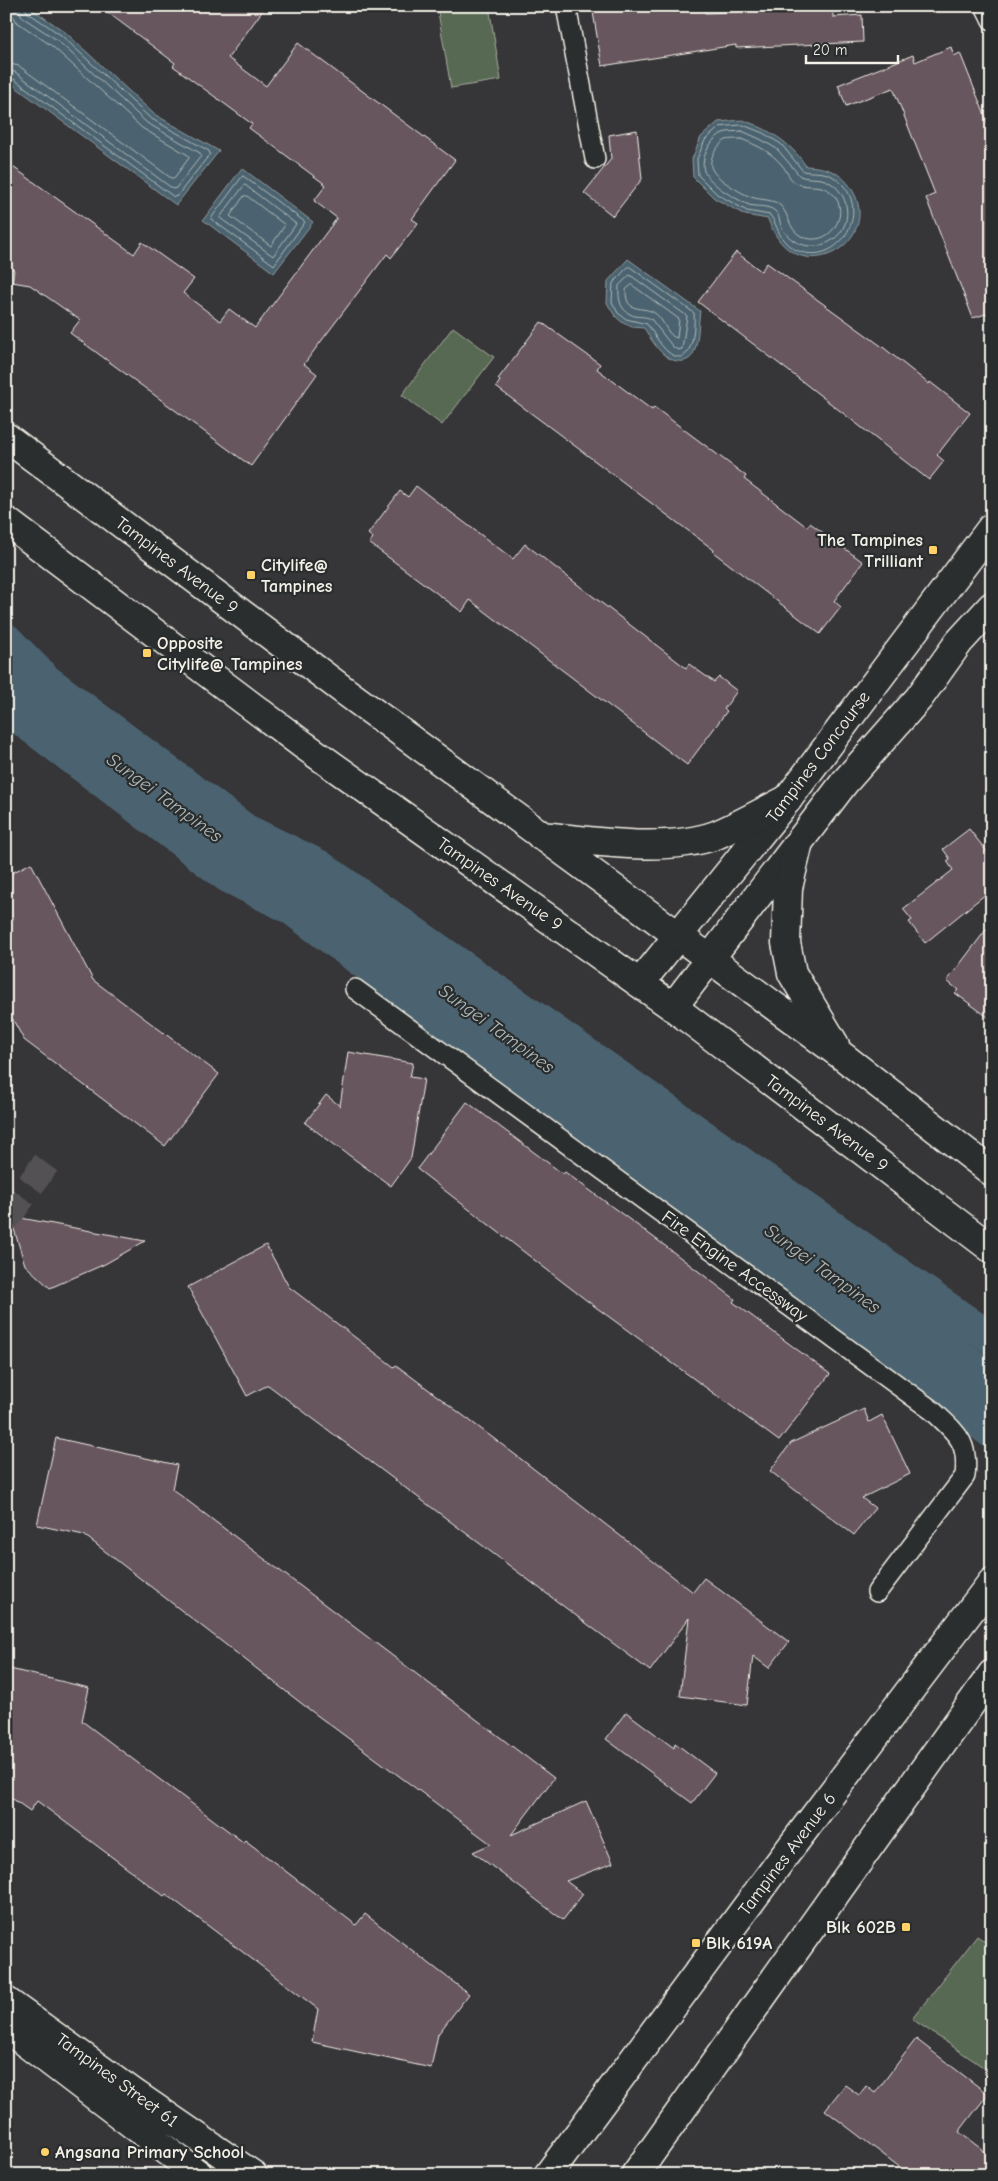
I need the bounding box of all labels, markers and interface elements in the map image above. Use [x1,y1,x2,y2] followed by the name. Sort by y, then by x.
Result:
[806,32,898,64] scale bar
[813,41,847,59] text: 20 m
[111,512,242,618] street label: Tampines Avenue 9
[817,530,924,572] place label: The Tampines Trilliant
[927,544,939,556] marker: The Tampines Trilliant
[261,555,333,597] place label: Citylife@ Tampines
[245,569,257,581] marker: Citylife@ Tampines
[157,633,303,675] place label: Opposite Citylife@ Tampines
[141,647,153,659] marker: Opposite Citylife@ Tampines
[762,687,875,827] street label: Tampines Concourse
[102,749,227,847] water label: Sungei Tampines
[433,833,567,936] street label: Tampines Avenue 9
[434,980,559,1078] water label: Sungei Tampines
[761,1070,892,1176] street label: Tampines Avenue 9
[658,1206,813,1327] street label: Fire Engine Accessway
[760,1220,885,1318] water label: Sungei Tampines
[734,1789,840,1920] street label: Tampines Avenue 6
[826,1917,896,1938] place label: Blk 602B
[900,1921,912,1933] marker: Blk 602B
[706,1933,772,1954] place label: Blk 619A
[690,1937,702,1949] marker: Blk 619A
[51,2029,182,2132] street label: Tampines Street 61
[55,2142,244,2163] place label: Angsana Primary School
[39,2146,51,2158] marker: Angsana Primary School

